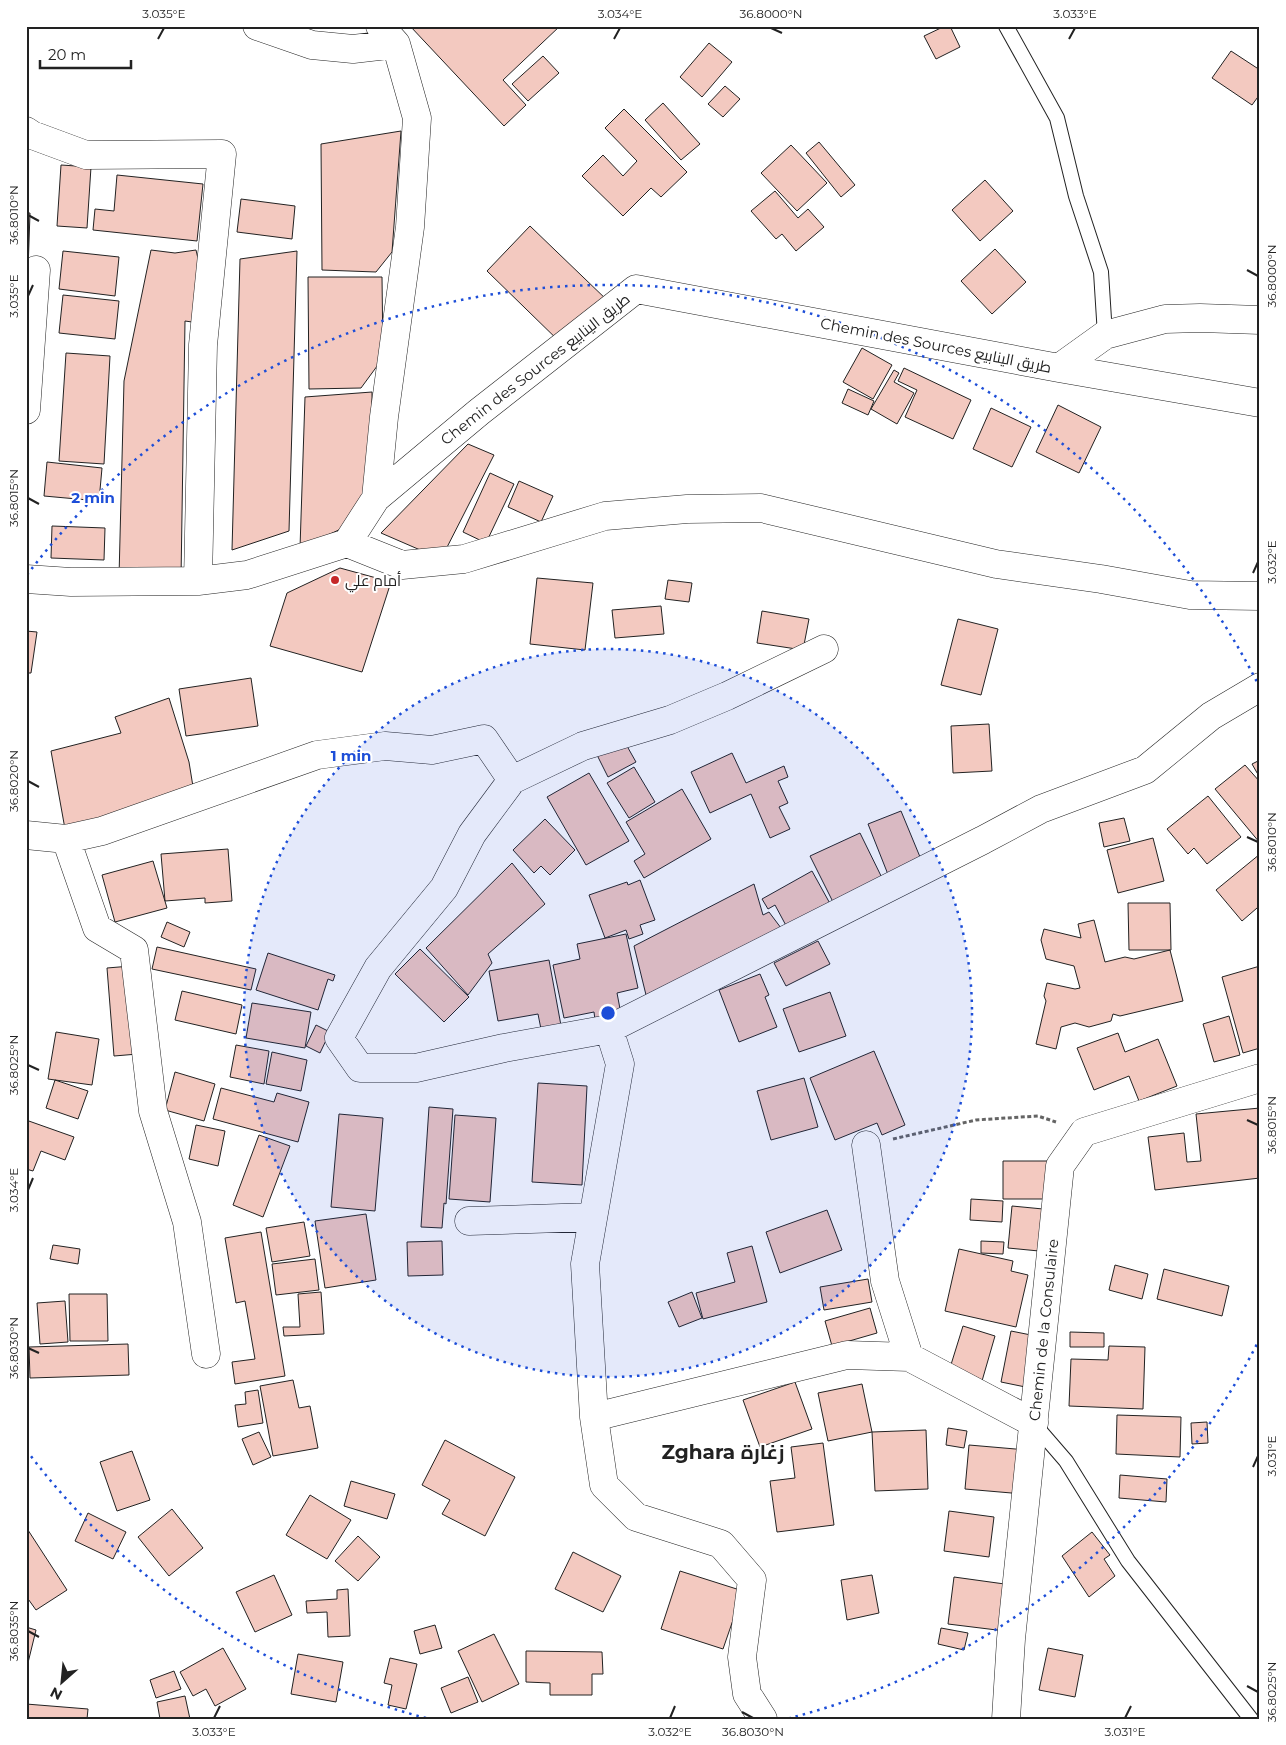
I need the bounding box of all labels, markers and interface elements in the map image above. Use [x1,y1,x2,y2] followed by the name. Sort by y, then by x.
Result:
[142,6,186,21] text: 3.035°E
[598,6,642,21] text: 3.034°E
[739,6,803,21] text: 36.8000°N
[1053,6,1097,21] text: 3.033°E
[40,38,131,70] scale bar
[48,45,86,64] text: 20 m
[6,185,21,245] text: 36.8010°N
[1264,244,1279,308] text: 36.8000°N
[6,274,21,318] text: 3.035°E
[437,289,635,450] street label: Chemin des Sources طريق الينابيع
[818,313,1053,379] street label: Chemin des Sources طريق الينابيع
[6,469,21,527] text: 36.8015°N
[71,488,115,507] text: 2 min
[1264,540,1279,584] text: 3.032°E
[345,571,401,593] place label: أمام علي
[329,574,341,586] marker: أمام علي
[331,746,371,765] text: 1 min
[6,750,21,812] text: 36.8020°N
[1264,812,1279,872] text: 36.8010°N
[599,1004,617,1022] centre of rings
[6,1035,21,1095] text: 36.8025°N
[1264,1096,1279,1154] text: 36.8015°N
[6,1168,21,1212] text: 3.034°E
[1024,1238,1062,1422] street label: Chemin de la Consulaire
[6,1317,21,1379] text: 36.8030°N
[1264,1435,1279,1477] text: 3.031°E
[661,1440,785,1464] district label: Zghara زغارة
[6,1601,21,1661] text: 36.8035°N
[38,1658,88,1708] north arrow
[1264,1662,1279,1722] text: 36.8025°N
[47,1683,65,1704] text: N
[192,1724,236,1739] text: 3.033°E
[648,1724,692,1739] text: 3.032°E
[722,1724,784,1739] text: 36.8030°N
[1104,1724,1146,1739] text: 3.031°E

